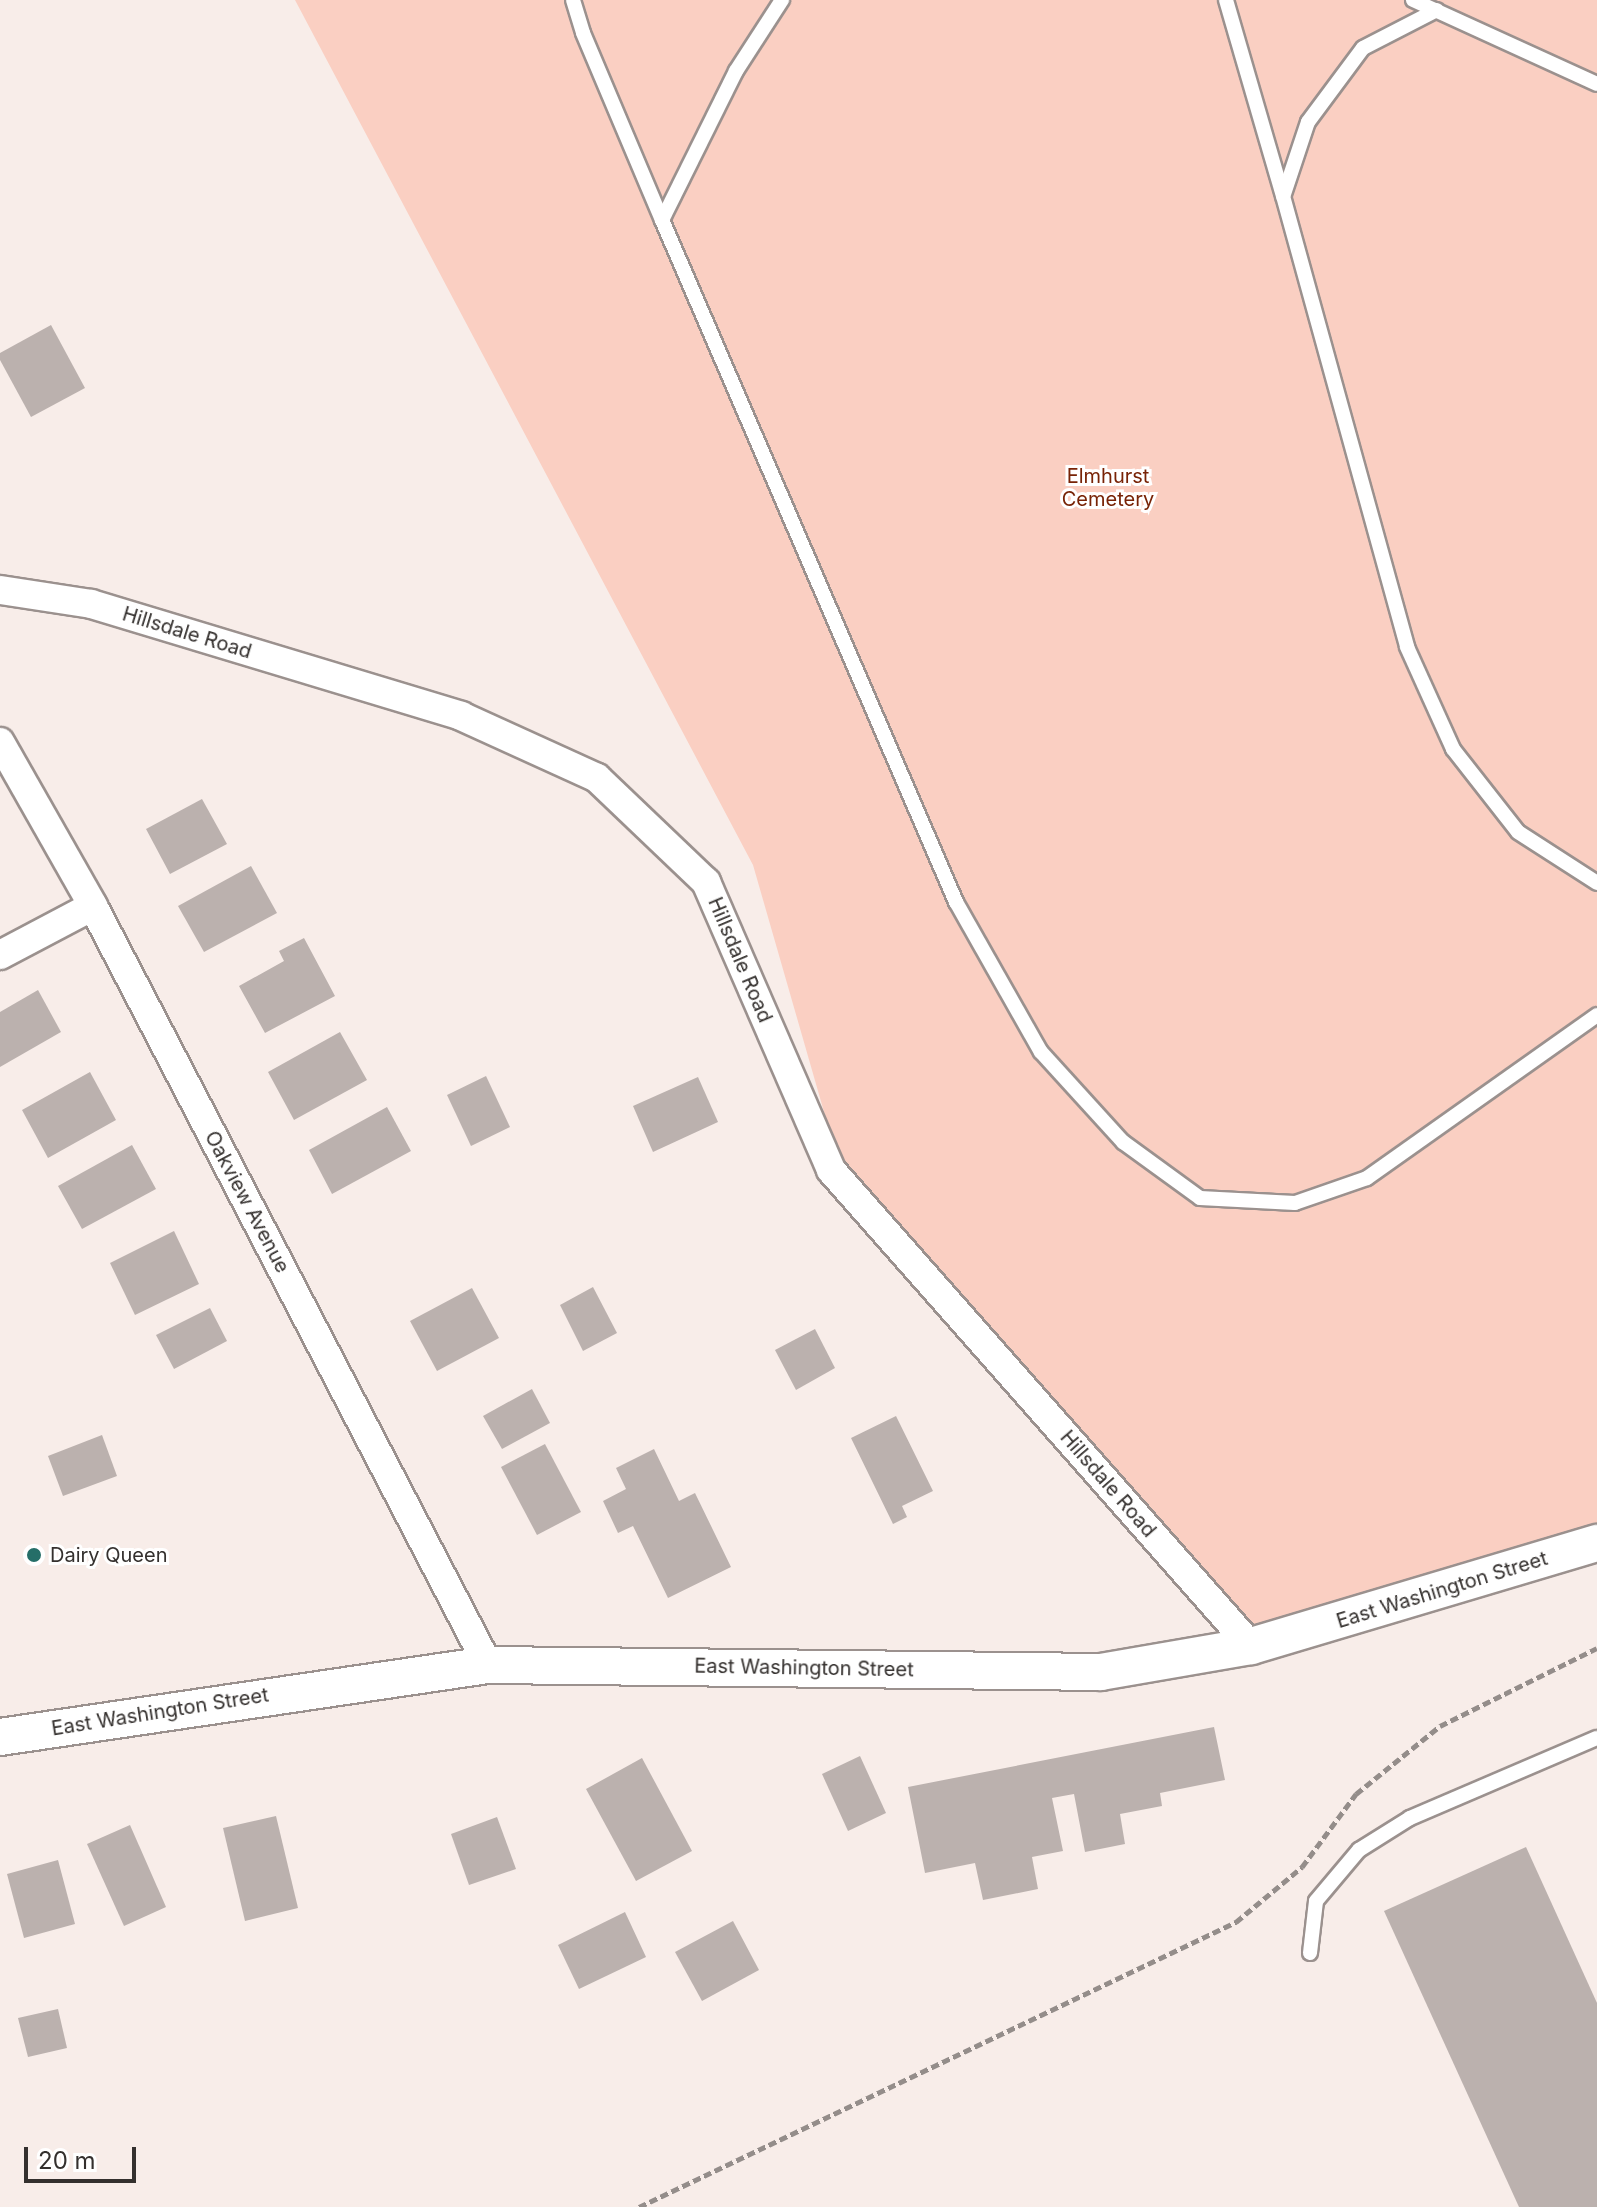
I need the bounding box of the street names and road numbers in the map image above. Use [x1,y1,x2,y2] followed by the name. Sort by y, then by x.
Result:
[120,602,254,664] street label: Hillsdale Road
[703,894,777,1026] street label: Hillsdale Road
[200,1127,294,1277] street label: Oakview Avenue
[1055,1426,1161,1542] street label: Hillsdale Road
[1334,1546,1550,1634] street label: East Washington Street
[694,1654,914,1682] street label: East Washington Street
[50,1683,270,1741] street label: East Washington Street

